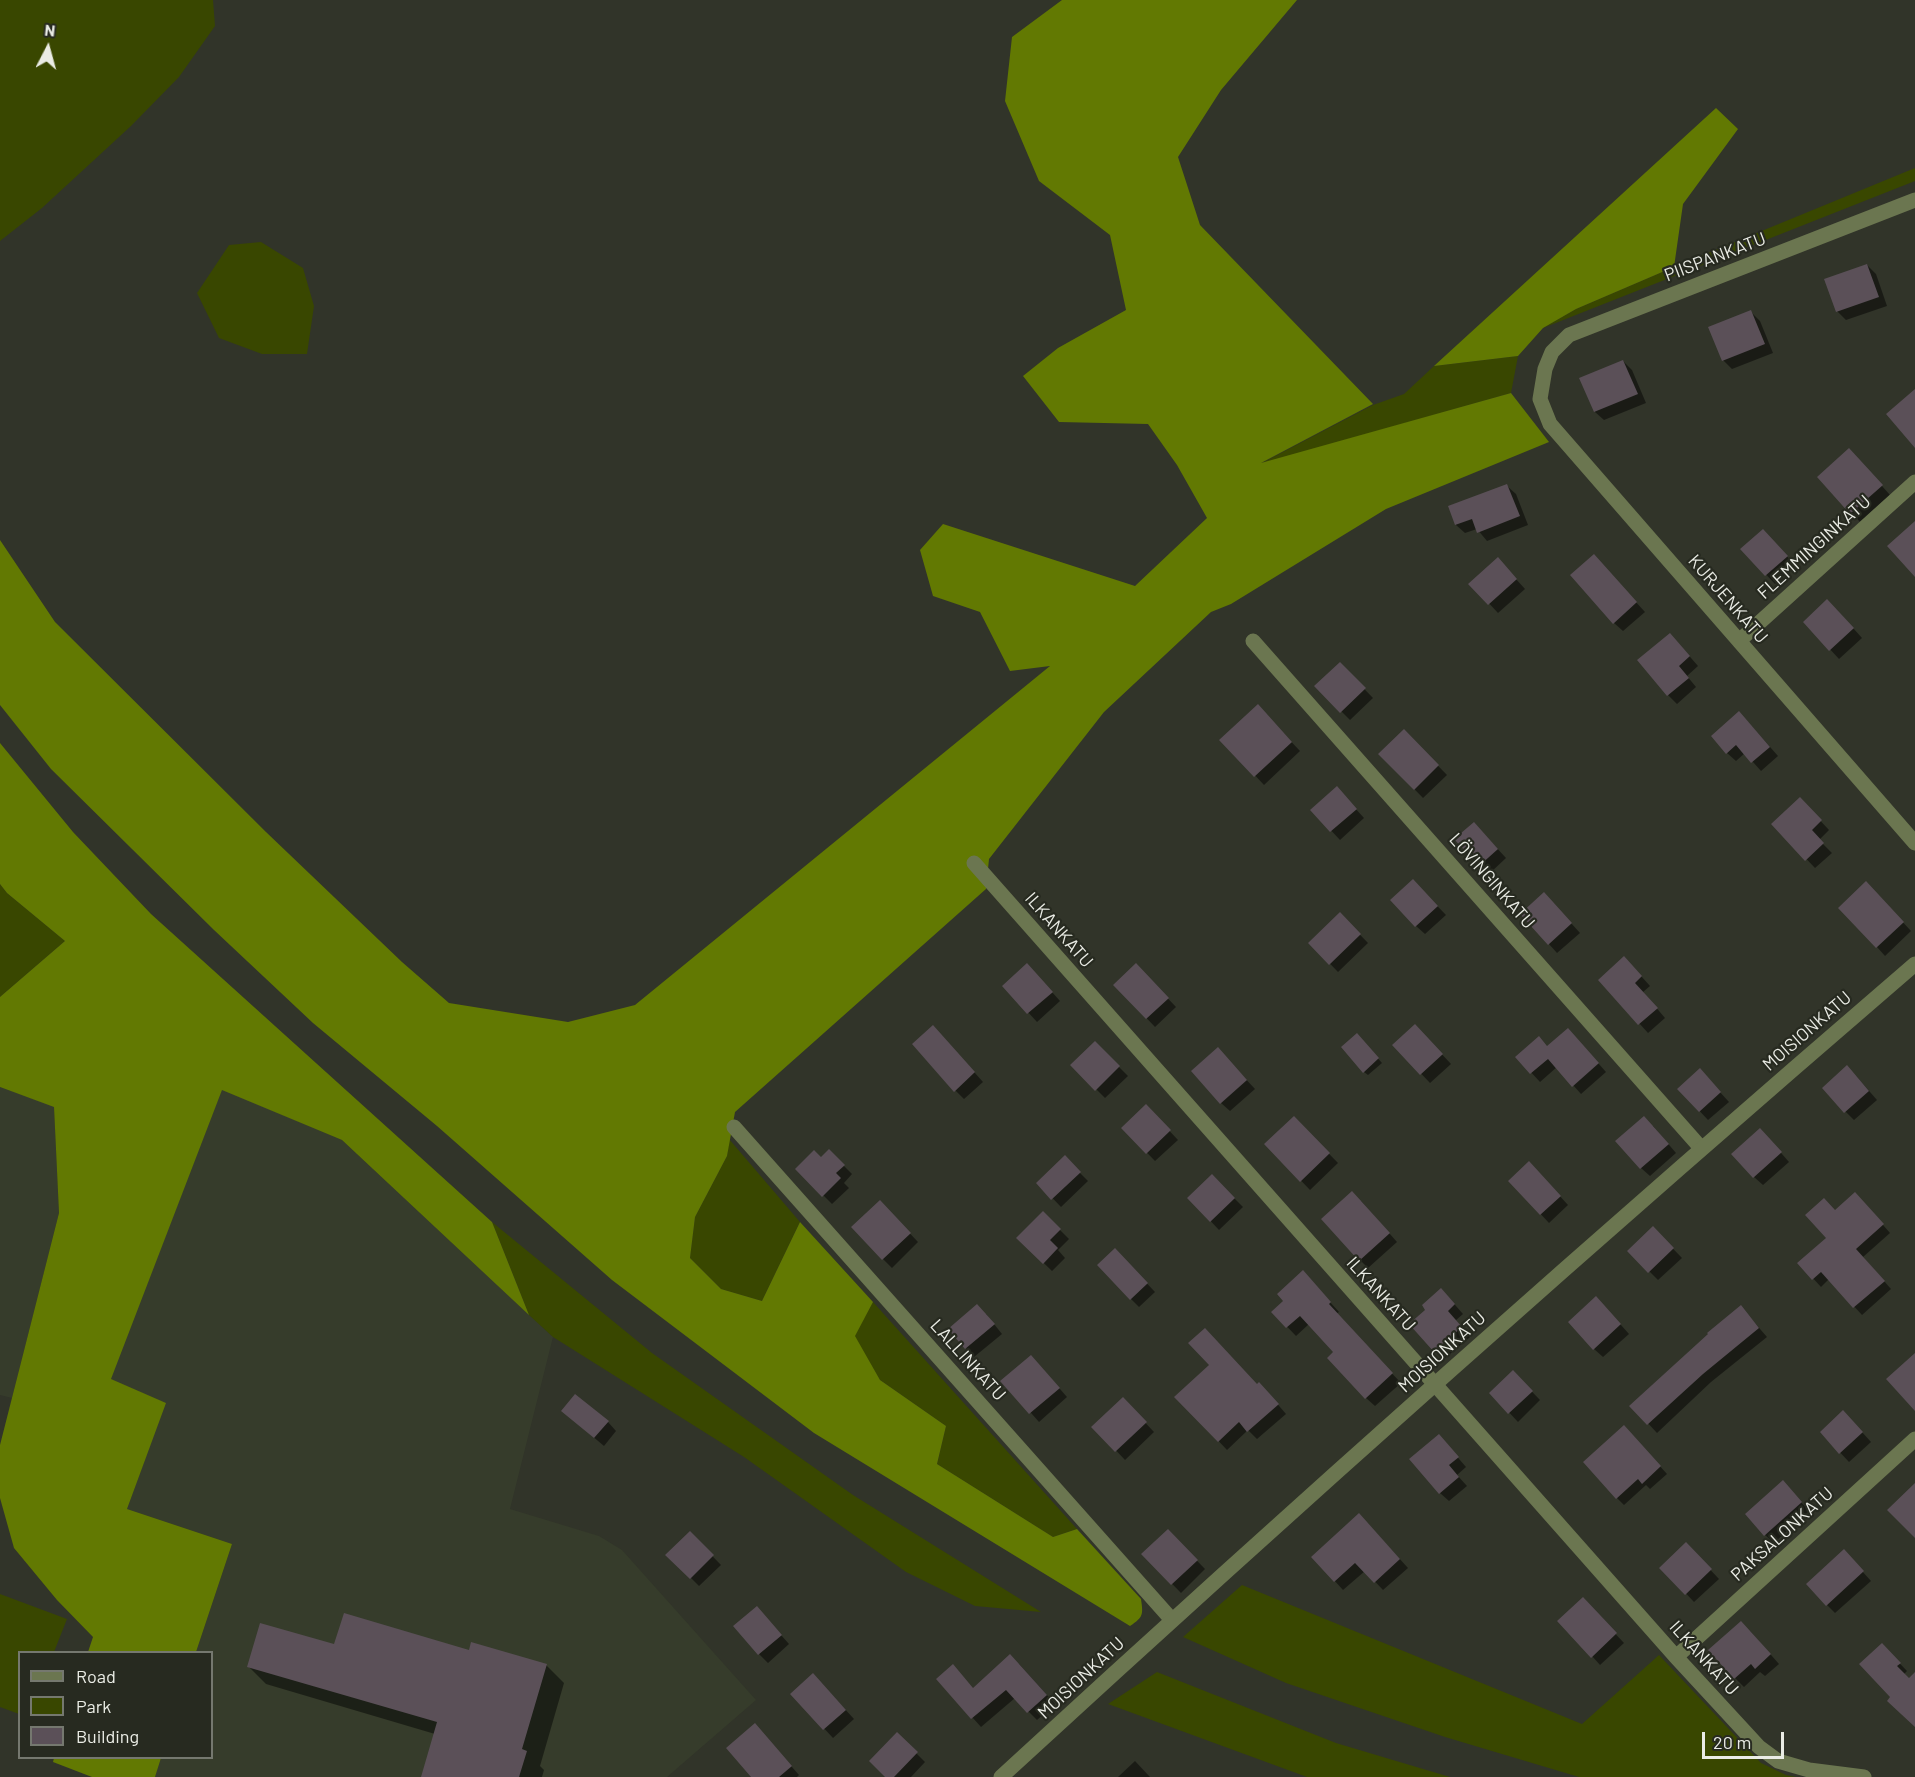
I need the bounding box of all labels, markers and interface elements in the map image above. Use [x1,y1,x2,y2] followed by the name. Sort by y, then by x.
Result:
[18,18,78,78] north arrow
[44,20,56,40] text: N
[1661,228,1769,286] street label: PIISPANKATU
[1753,490,1875,604] street label: FLEMMINGINKATU
[1684,550,1772,648] street label: KURJENKATU
[1445,829,1539,933] street label: LÖVINGINKATU
[1020,888,1098,972] street label: ILKANKATU
[1758,987,1856,1075] street label: MOISIONKATU
[1342,1252,1420,1336] street label: ILKANKATU
[1394,1307,1490,1397] street label: MOISIONKATU
[926,1315,1010,1405] street label: LALLINKATU
[1726,1482,1838,1586] street label: PAKSALONKATU
[1665,1616,1743,1700] street label: ILKANKATU
[1033,1632,1129,1724] street label: MOISIONKATU
[18,1651,213,1759] legend
[76,1665,116,1687] text: Road
[76,1695,111,1717] text: Park
[1705,1720,1788,1758] scale bar
[76,1725,139,1747] text: Building
[1713,1731,1751,1753] text: 20 m

